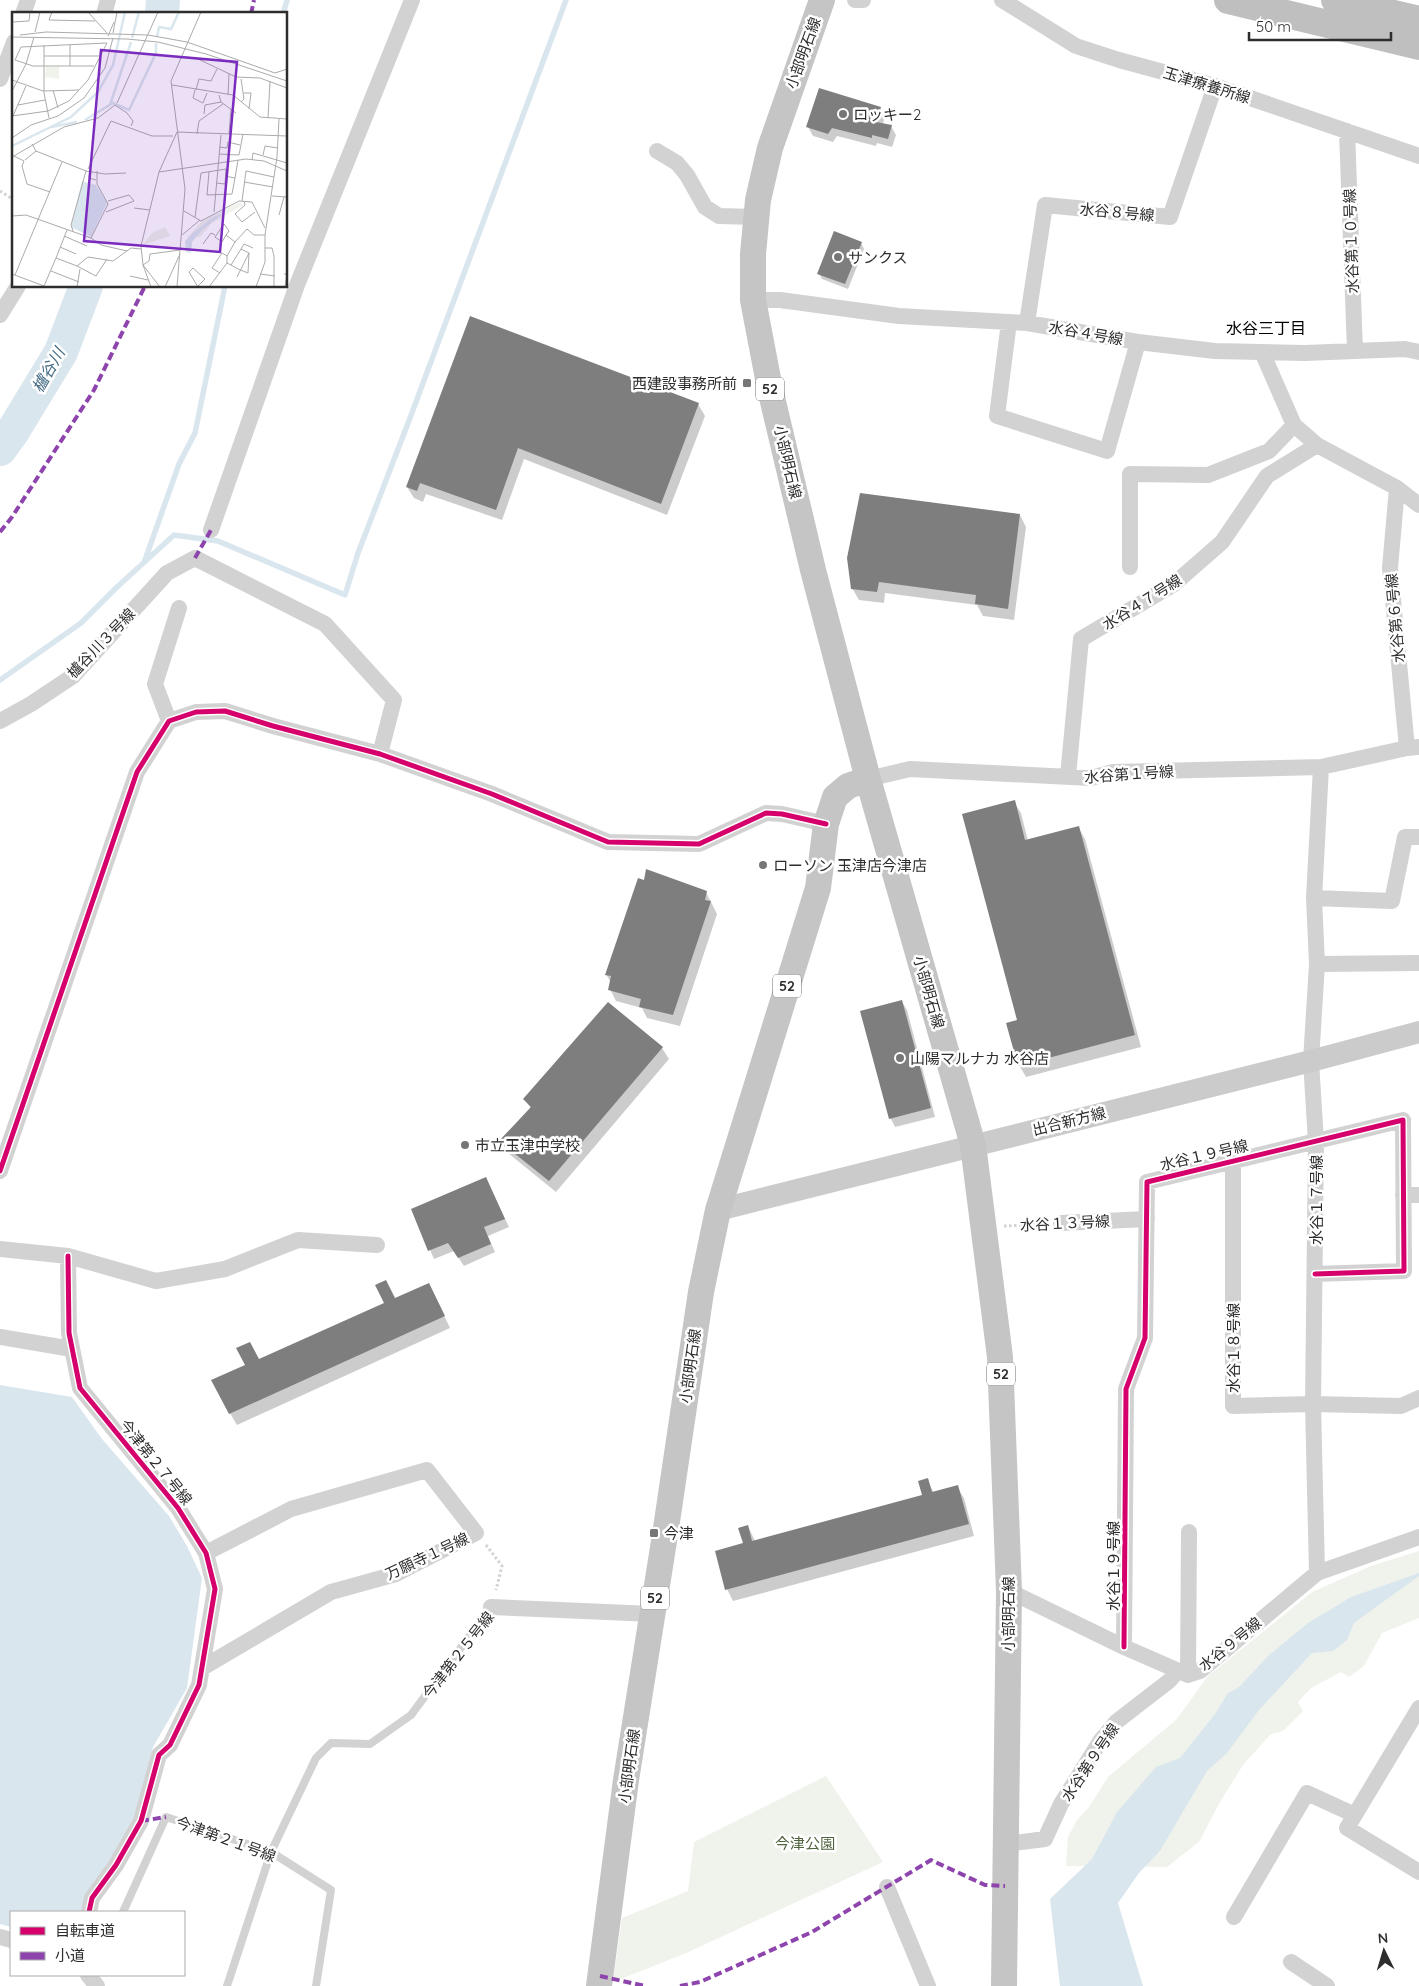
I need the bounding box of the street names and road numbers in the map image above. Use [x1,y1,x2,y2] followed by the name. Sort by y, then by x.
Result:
[781,15,825,91] street label: 小部明石線
[1161,63,1253,107] street label: 玉津療養所線
[1340,188,1362,294] street label: 水谷第１０号線
[1079,199,1155,225] street label: 水谷８号線
[1047,317,1125,349] street label: 水谷４号線
[756,378,784,400] road number: 52
[770,423,806,501] street label: 小部明石線
[1099,570,1185,634] street label: 水谷４７号線
[1382,572,1408,664] street label: 水谷第６号線
[63,604,139,682] street label: 櫨谷川３号線
[1083,761,1175,787] street label: 水谷第１号線
[910,953,948,1031] street label: 小部明石線
[773,974,801,998] road number: 52
[1030,1103,1108,1139] street label: 出合新方線
[1158,1136,1250,1174] street label: 水谷１９号線
[1307,1155,1326,1245] street label: 水谷１７号線
[1020,1211,1110,1235] street label: 水谷１３号線
[1224,1303,1243,1393] street label: 水谷１８号線
[675,1328,705,1404] street label: 小部明石線
[987,1362,1015,1386] road number: 52
[116,1415,196,1509] street label: 今津第２７号線
[1104,1521,1123,1611] street label: 水谷１９号線
[382,1528,472,1584] street label: 万願寺１号線
[999,1576,1018,1652] street label: 小部明石線
[641,1586,669,1610] road number: 52
[418,1608,498,1702] street label: 今津第２５号線
[1195,1613,1265,1675] street label: 水谷９号線
[1057,1719,1123,1805] street label: 水谷第９号線
[614,1728,644,1804] street label: 小部明石線
[173,1812,279,1866] street label: 今津第２１号線

